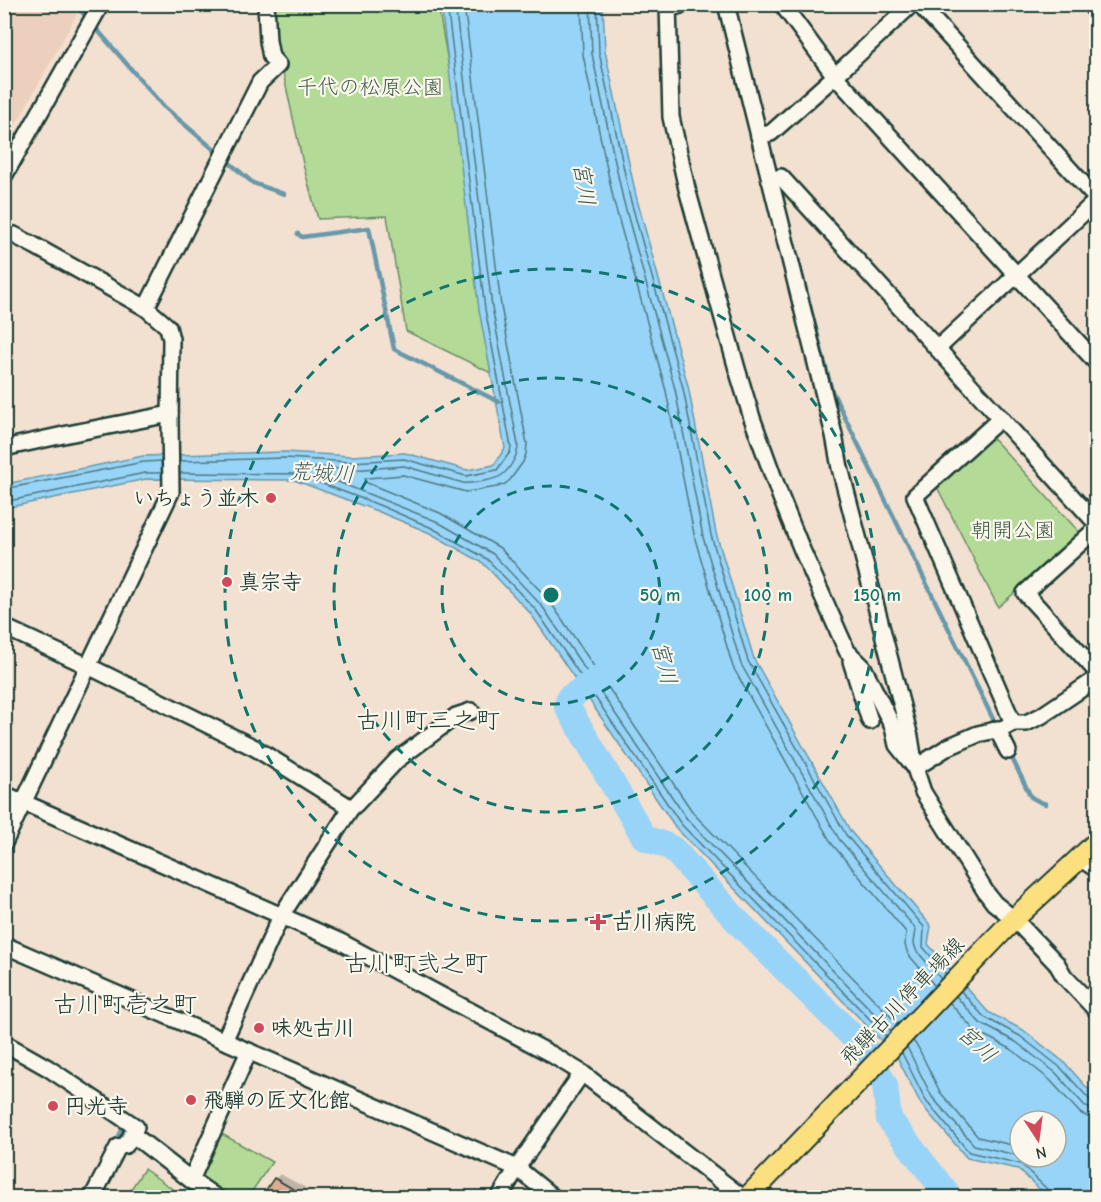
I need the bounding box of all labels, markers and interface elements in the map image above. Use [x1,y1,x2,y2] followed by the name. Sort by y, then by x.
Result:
[297,75,444,99] park label: 千代の松原公園
[568,160,600,208] water label: 宮川
[288,458,356,488] water label: 荒城川
[133,486,259,510] place label: いちょう並木
[264,491,278,505] marker: いちょう並木
[971,518,1055,542] park label: 朝開公園
[239,570,302,594] place label: 真宗寺
[220,575,234,589] marker: 真宗寺
[541,585,561,605] centre of rings
[640,585,680,606] text: 50 m
[744,585,792,606] text: 100 m
[853,585,901,606] text: 150 m
[646,639,682,687] water label: 宮川
[356,706,500,734] district label: 古川町三之町
[612,910,696,934] place label: 古川病院
[589,913,607,931] marker: 古川病院
[835,932,969,1070] street label: 飛騨古川停車場線
[344,949,488,977] district label: 古川町弐之町
[53,990,197,1018] district label: 古川町壱之町
[271,1016,355,1040] place label: 味処古川
[952,1019,1002,1069] water label: 宮川
[252,1021,266,1035] marker: 味処古川
[203,1088,350,1112] place label: 飛騨の匠文化館
[184,1093,198,1107] marker: 飛騨の匠文化館
[65,1094,128,1118] place label: 円光寺
[46,1099,60,1113] marker: 円光寺
[1008,1109,1068,1169] north arrow
[1034,1143,1048,1163] text: N

